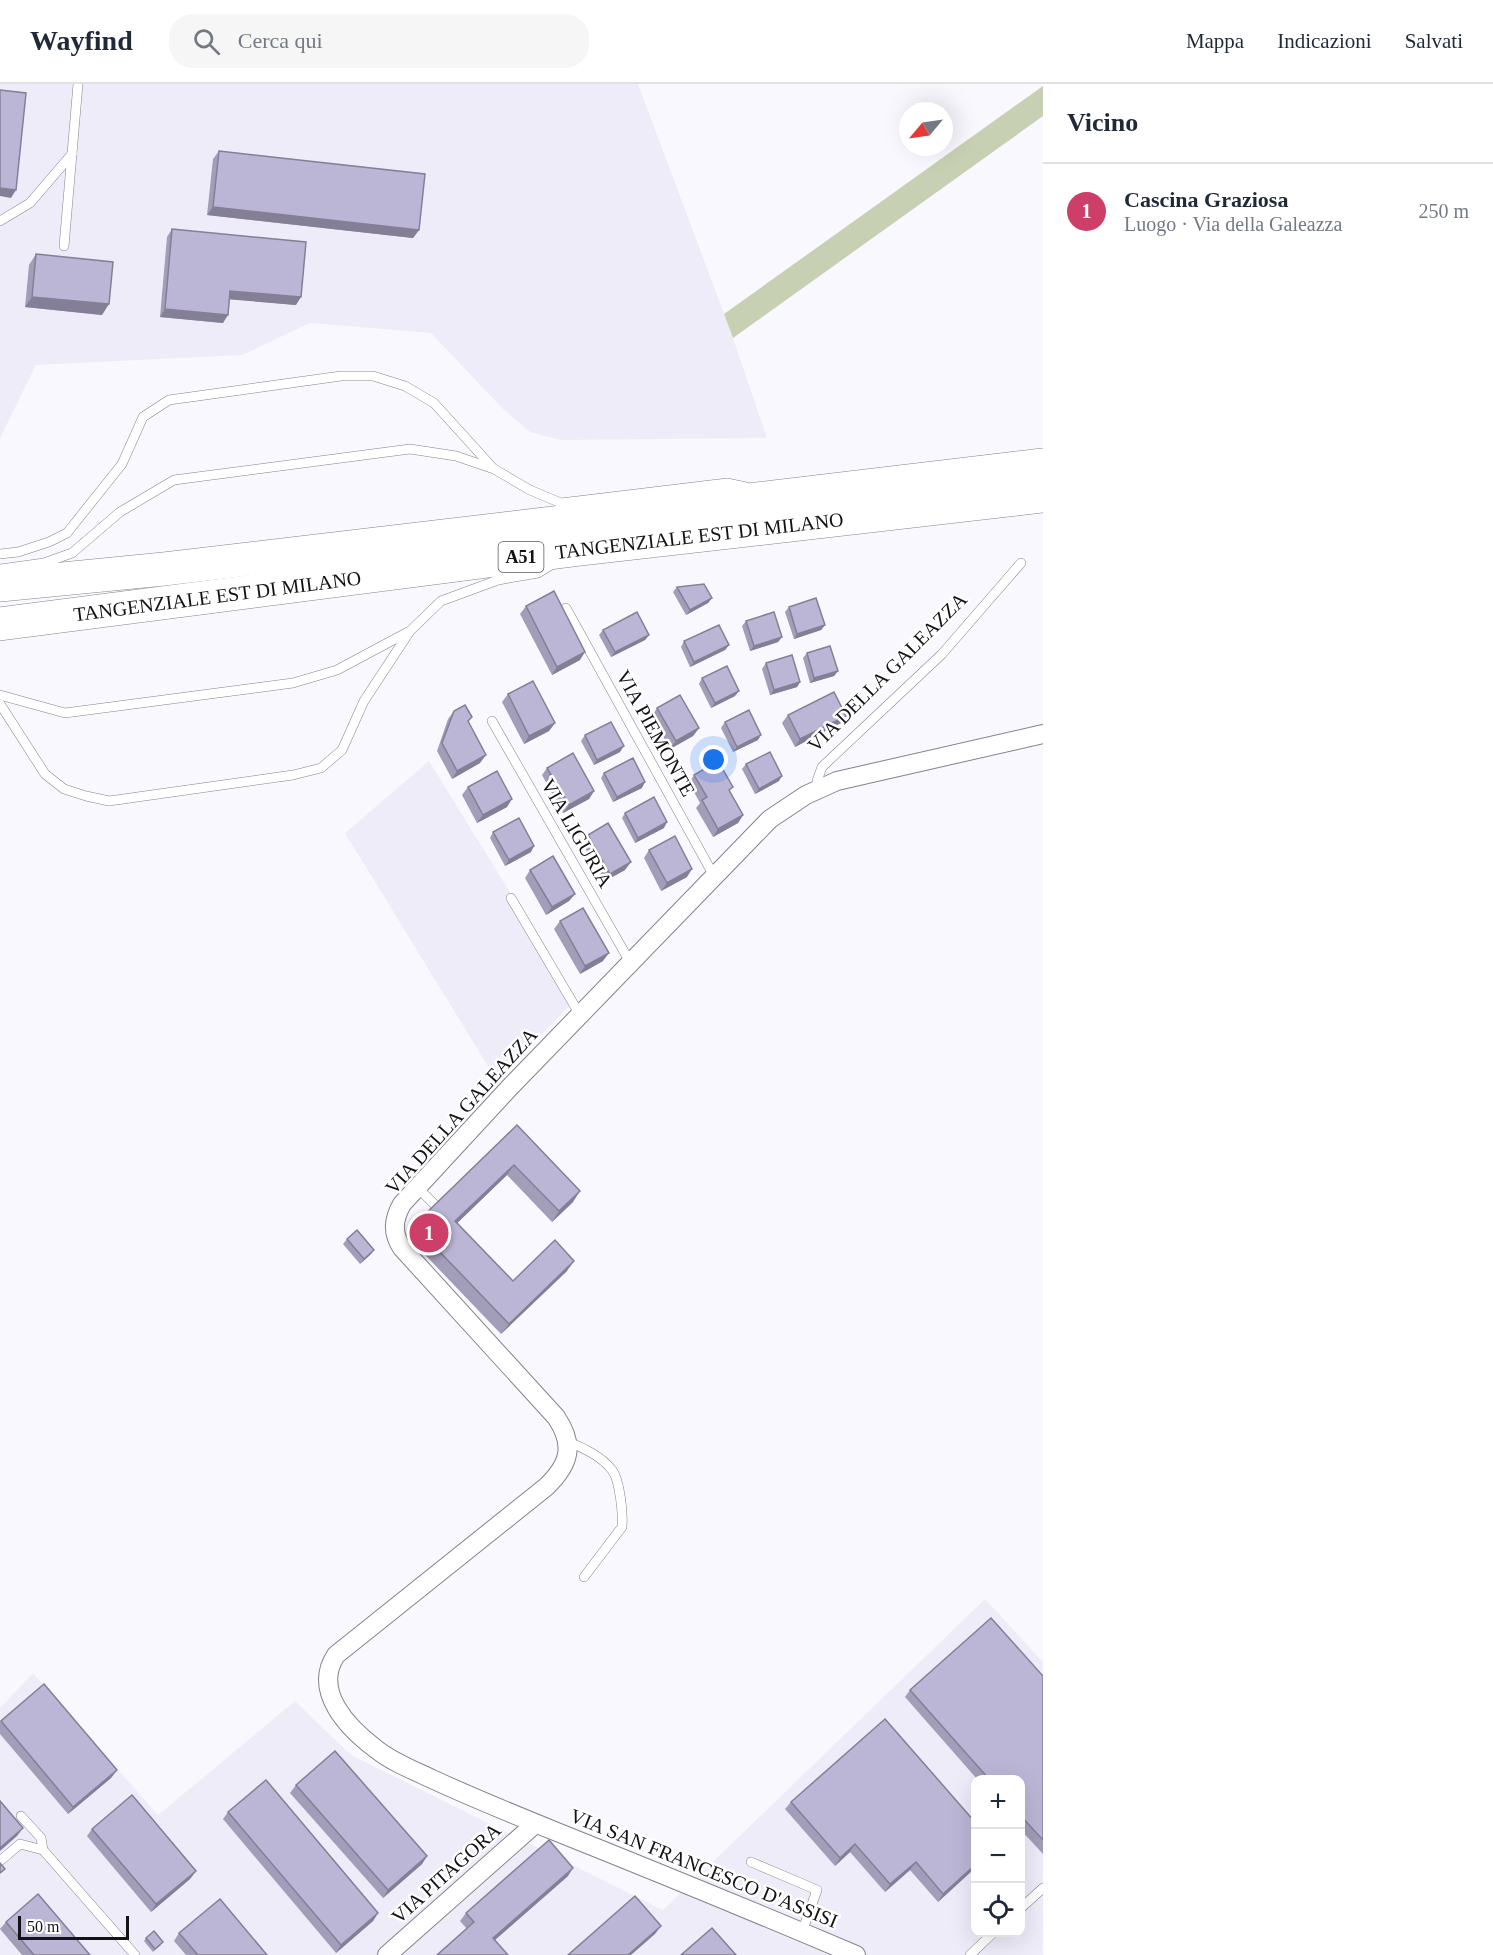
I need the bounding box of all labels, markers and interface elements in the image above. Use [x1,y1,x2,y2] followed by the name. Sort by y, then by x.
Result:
[169,14,589,68] search box
[30,25,133,56] text: Wayfind
[190,25,223,58] icon: search
[238,28,323,53] text: Cerca qui
[1186,29,1244,53] text: Mappa
[1277,29,1372,53] text: Indicazioni
[1405,29,1463,53] text: Salvati
[899,102,953,156] north arrow
[1067,108,1138,137] text: Vicino
[1124,187,1288,212] text: Cascina Graziosa
[1082,200,1092,222] text: 1
[1418,200,1469,222] text: 250 m
[1124,213,1342,235] text: Luogo · Via della Galeazza
[554,508,845,563] street label: TANGENZIALE EST DI MILANO
[498,542,544,572] road number: A51
[72,566,362,625] street label: TANGENZIALE EST DI MILANO
[803,588,971,756] street label: VIA DELLA GALEAZZA
[612,666,700,800] street label: VIA PIEMONTE
[699,745,728,774] your location
[537,775,617,892] street label: VIA LIGURIA
[381,1023,542,1198] street label: VIA DELLA GALEAZZA
[410,1210,448,1256] pin: 1
[971,1775,1025,1937] map controls
[971,1775,1025,1829] button: +
[567,1804,841,1932] street label: VIA SAN FRANCESCO D'ASSISI
[387,1818,505,1928] street label: VIA PITAGORA
[971,1829,1025,1883] button: −
[971,1883,1025,1937] button: locate
[18,1913,129,1940] scale bar
[27,1918,59,1935] text: 50 m

